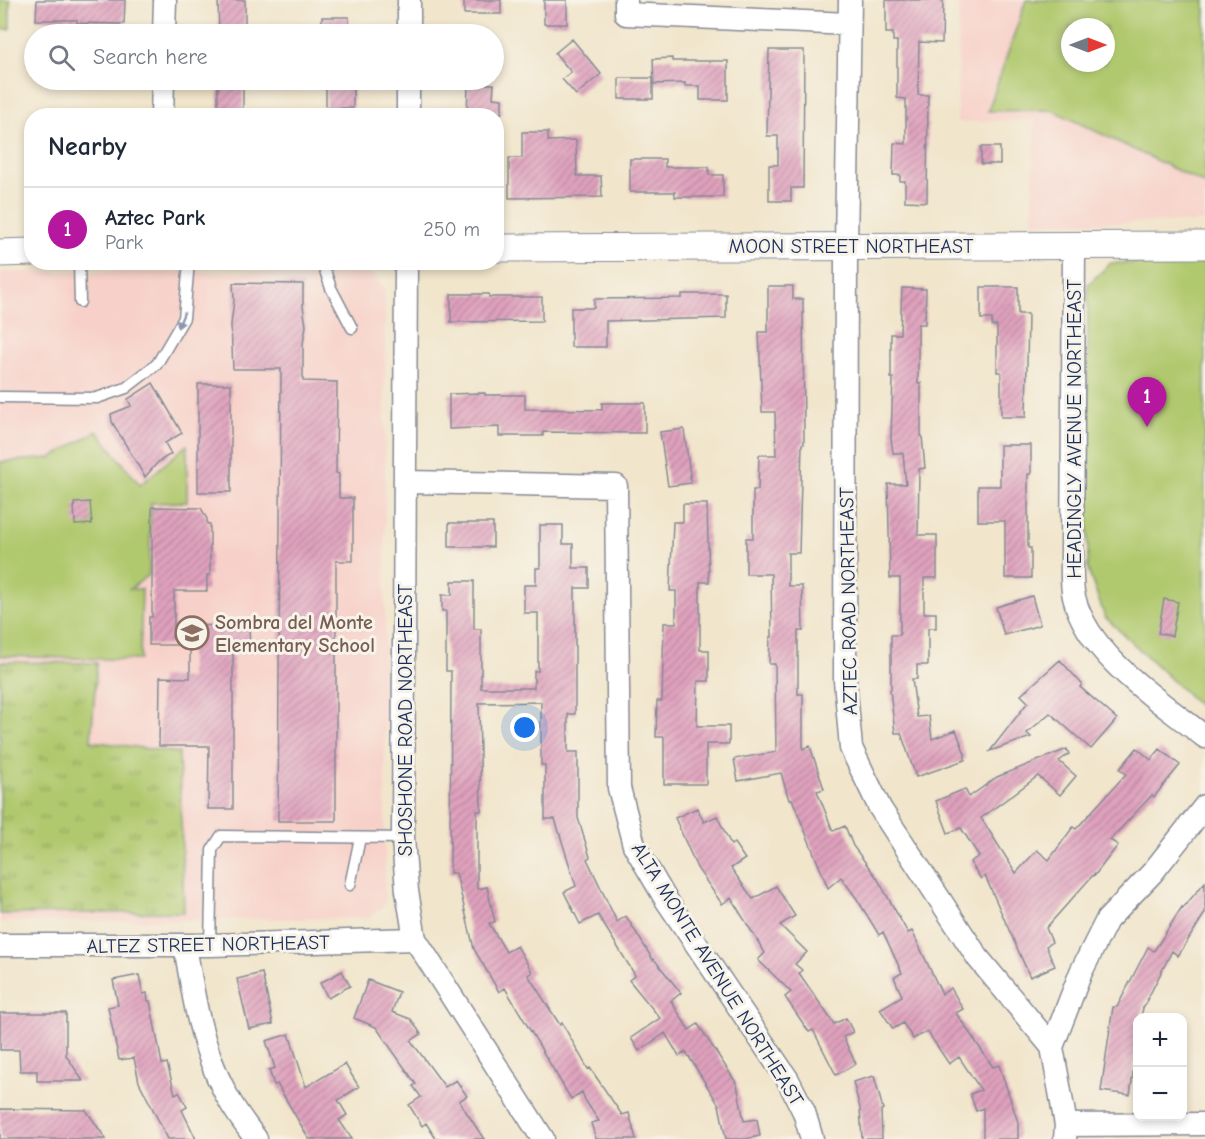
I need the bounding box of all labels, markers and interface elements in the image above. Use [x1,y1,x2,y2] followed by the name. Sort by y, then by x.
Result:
[1061,18,1115,72] north arrow
[24,24,504,90] search box
[45,41,78,74] icon: search
[93,44,208,70] text: Search here
[48,132,127,162] text: Nearby
[105,205,205,231] text: Aztec Park
[64,218,71,241] text: 1
[423,218,480,241] text: 250 m
[105,231,143,254] text: Park
[729,235,974,258] street label: MOON STREET NORTHEAST
[1063,279,1086,579] street label: HEADINGLY AVENUE NORTHEAST
[176,311,186,329] one-way arrow
[1128,378,1166,427] pin: 1
[835,486,862,715] street label: AZTEC ROAD NORTHEAST
[394,583,417,856] street label: SHOSHONE ROAD NORTHEAST
[215,611,375,657] place label: Sombra del Monte Elementary School
[174,615,210,651] school or university icon: Sombra del Monte Elementary School
[510,713,539,742] your location
[627,838,809,1111] street label: ALTA MONTE AVENUE NORTHEAST
[86,931,330,958] street label: ALTEZ STREET NORTHEAST
[1133,1013,1187,1121] map controls
[1133,1013,1187,1067] button: +
[1133,1067,1187,1121] button: −

